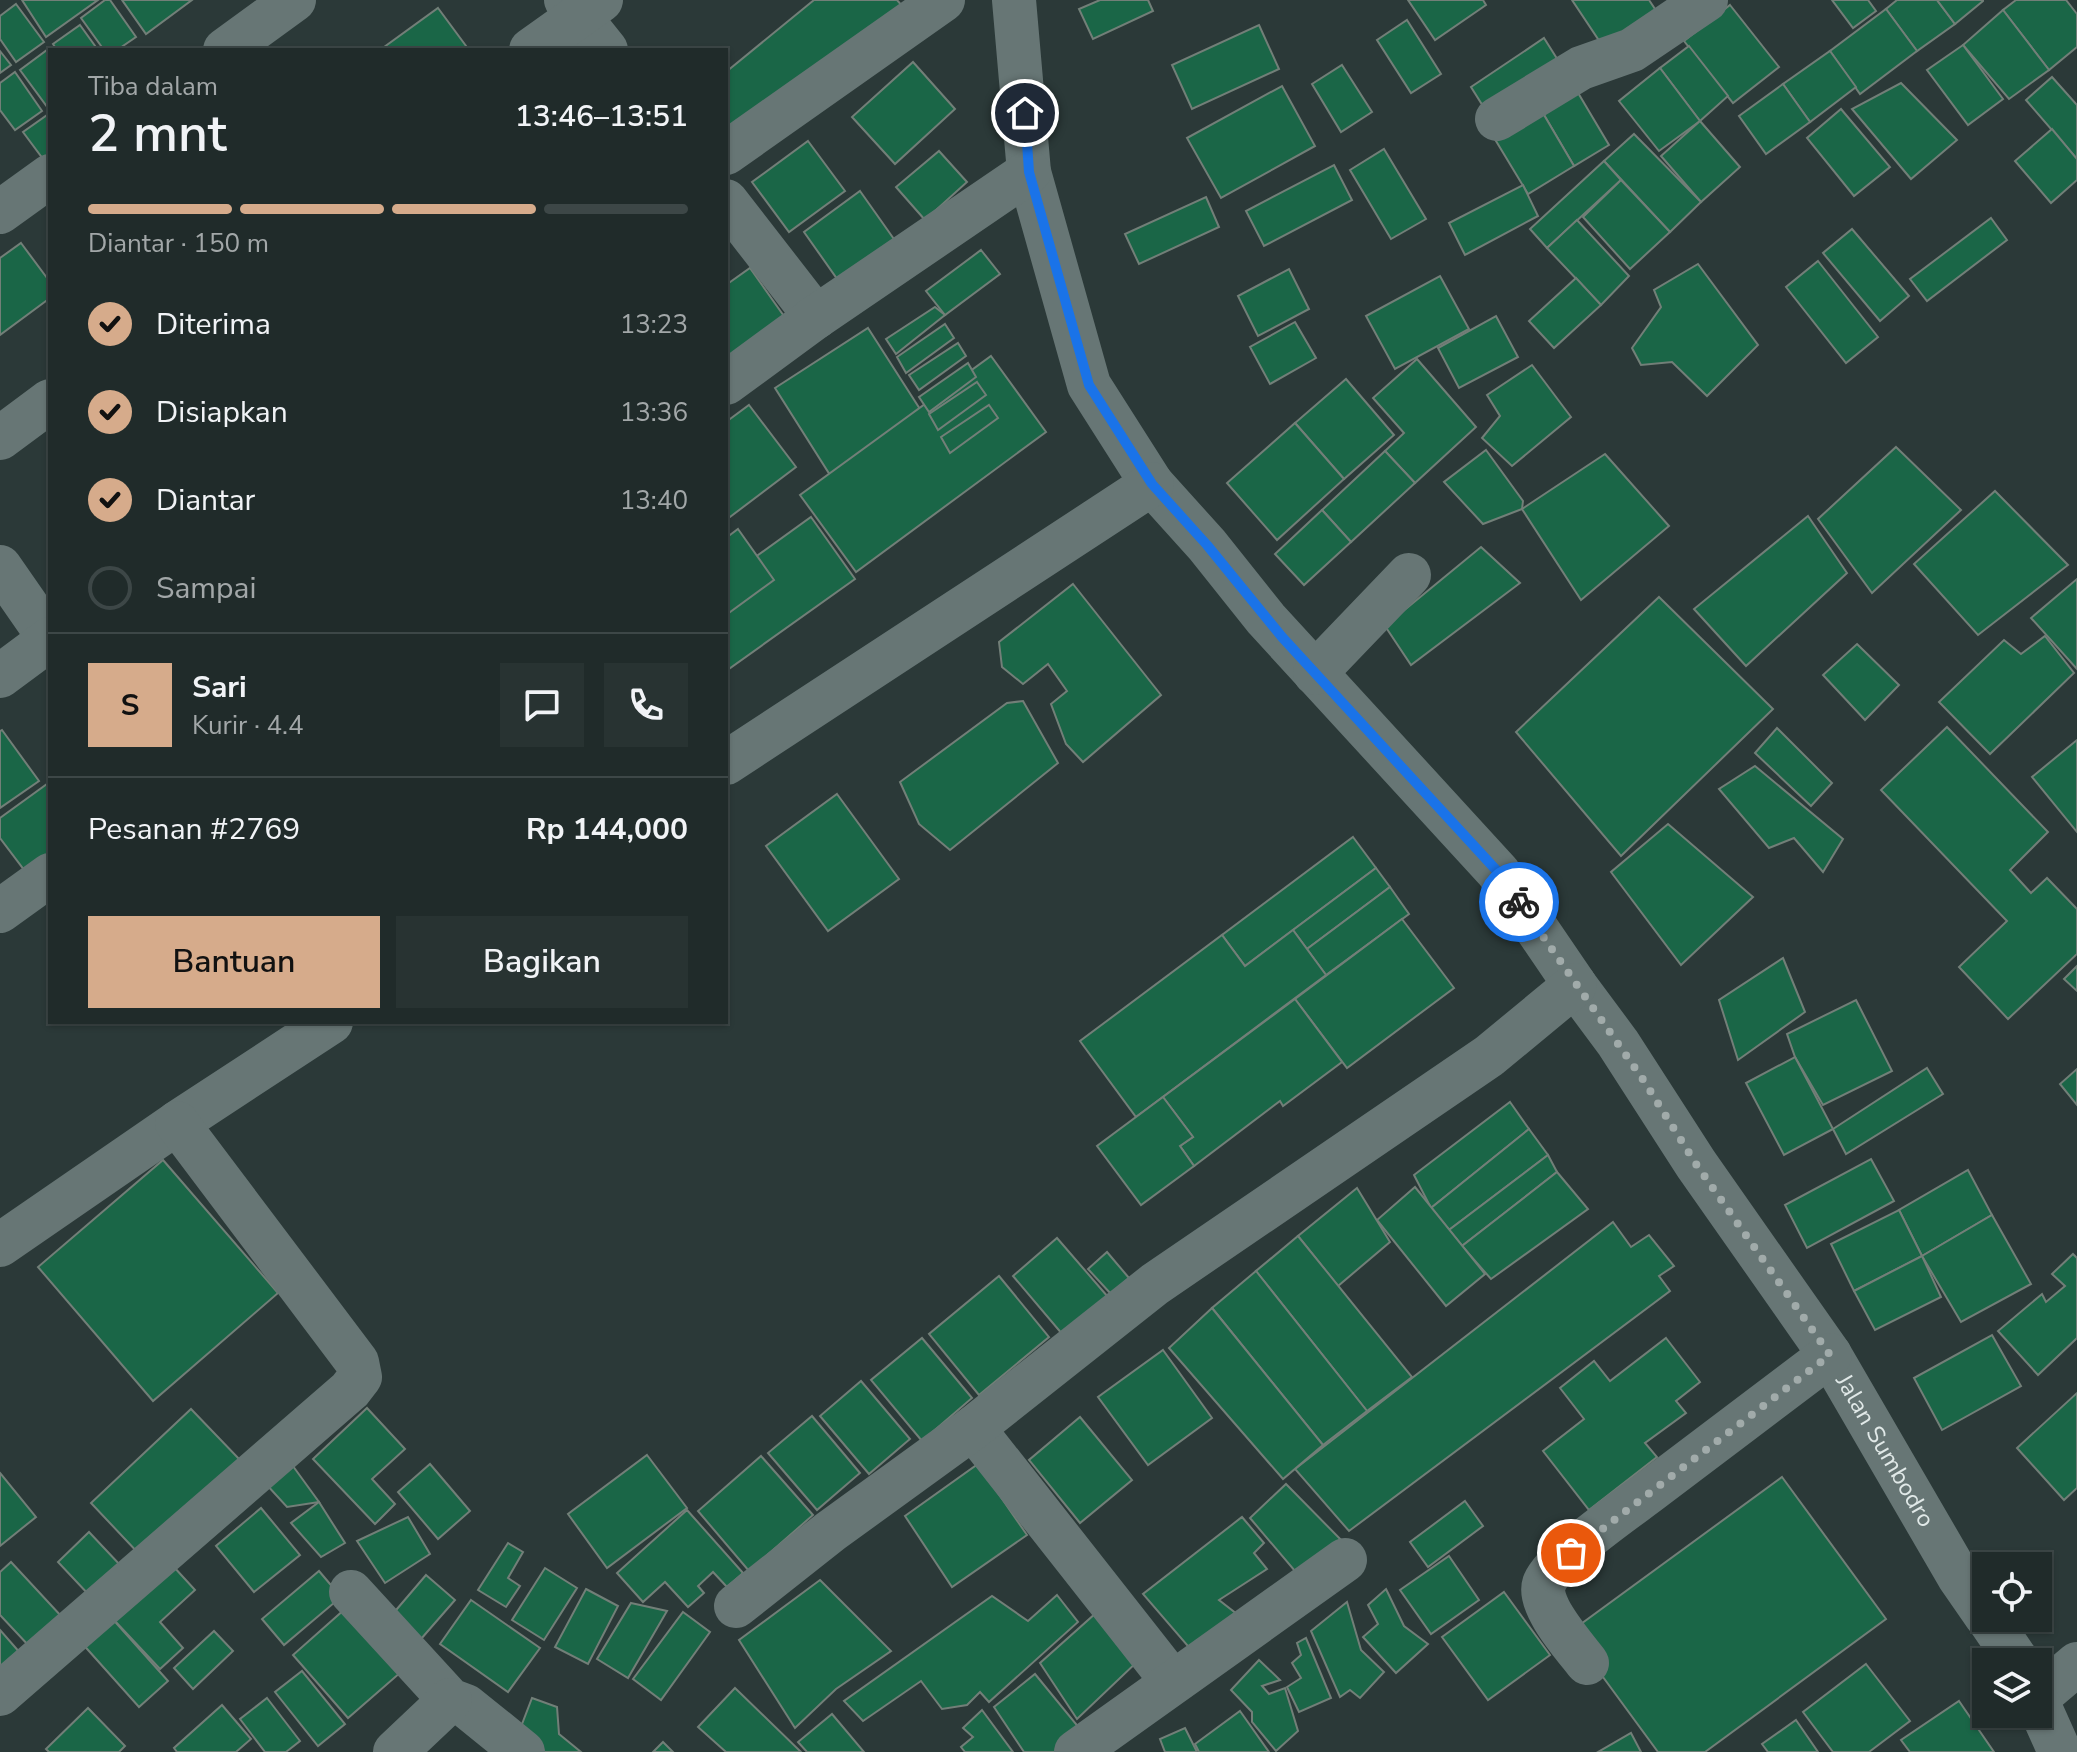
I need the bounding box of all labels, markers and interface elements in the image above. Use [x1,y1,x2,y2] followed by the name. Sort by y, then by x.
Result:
[88,69,218,104] text: Tiba dalam
[991,79,1059,147] pin
[1003,91,1047,135] icon: home
[515,96,688,137] text: 13:46–13:51
[88,98,227,169] text: 2 mnt
[88,226,269,261] text: Diantar · 150 m
[88,302,132,346] icon: check
[156,304,271,345] text: Diterima
[620,307,688,342] text: 13:23
[88,390,132,434] icon: check
[156,392,288,433] text: Disiapkan
[620,395,688,430] text: 13:36
[88,478,132,522] icon: check
[156,480,255,521] text: Diantar
[620,483,688,518] text: 13:40
[156,568,256,609] text: Sampai
[500,663,584,747] button: chat
[604,663,688,747] button: phone
[192,667,247,708] text: Sari
[121,685,139,726] text: S
[192,708,304,743] text: Kurir · 4.4
[88,809,300,850] text: Pesanan #2769
[526,809,688,850] text: Rp 144,000
[1479,862,1559,942] courier
[1497,880,1541,924] icon: bike
[88,916,380,1008] button: Bantuan
[396,916,688,1008] button: Bagikan
[1828,1367,1943,1533] street label: Jalan Sumbodro
[1537,1519,1605,1587] pin
[1549,1531,1593,1575] icon: bag
[1972,1552,2052,1728] map controls
[1972,1552,2052,1632] button: locate
[1972,1648,2052,1728] button: layers

